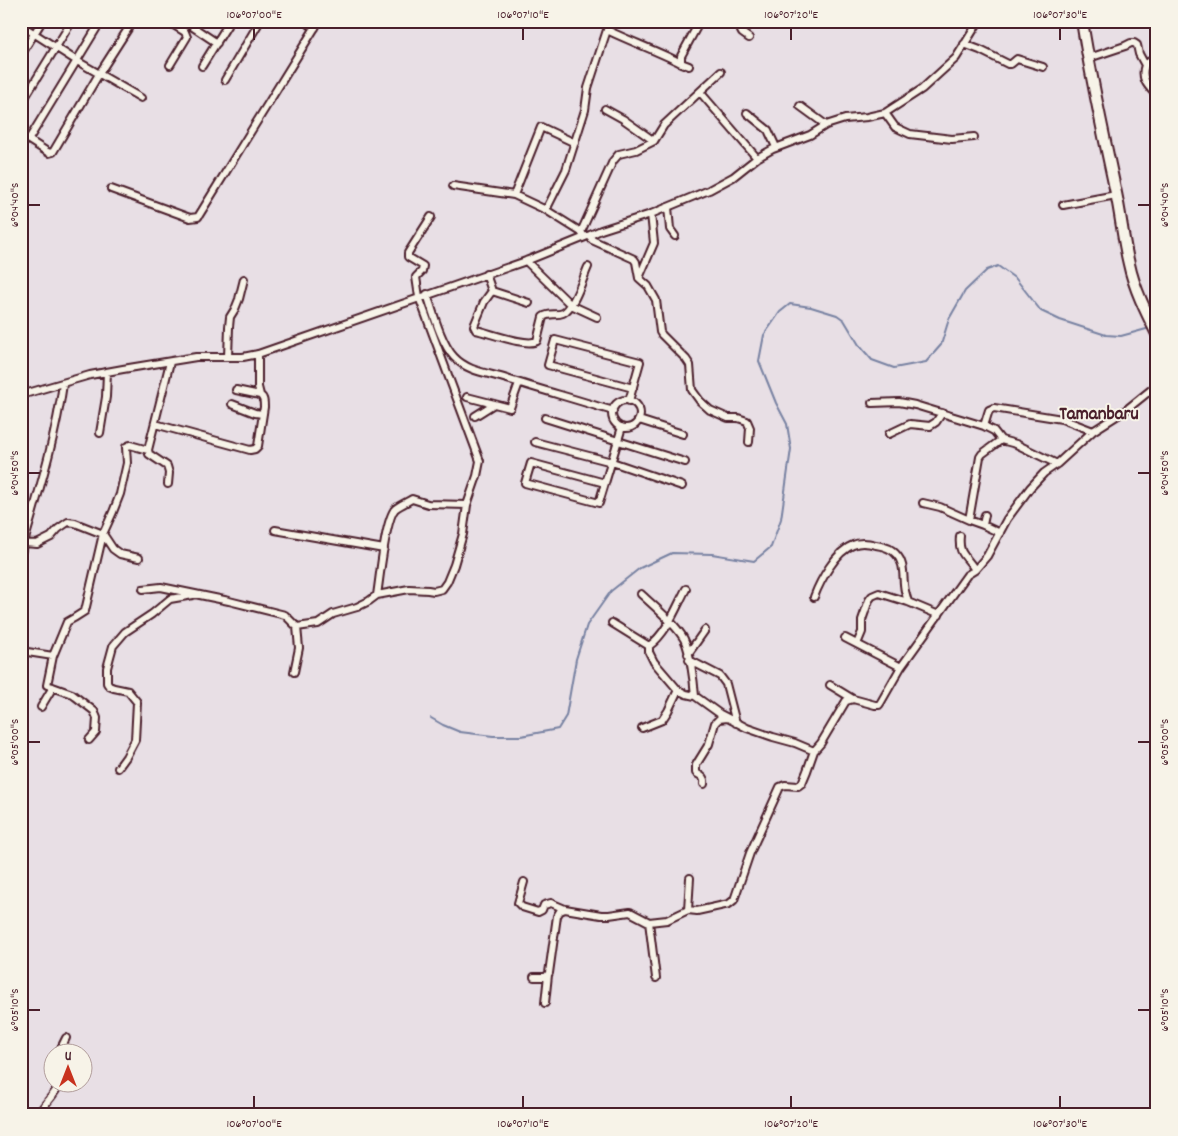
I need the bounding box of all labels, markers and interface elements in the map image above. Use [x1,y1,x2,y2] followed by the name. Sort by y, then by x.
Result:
[226,7,282,24] text: 106°07'00"E
[497,7,549,24] text: 106°07'10"E
[764,7,819,24] text: 106°07'20"E
[1033,7,1088,24] text: 106°07'30"E
[7,183,24,227] text: 6°04'40"S
[1157,183,1174,227] text: 6°04'40"S
[1059,402,1139,429] district label: Tamanbaru
[7,450,24,496] text: 6°04'50"S
[1157,450,1174,496] text: 6°04'50"S
[7,719,24,765] text: 6°05'00"S
[1157,719,1174,765] text: 6°05'00"S
[7,989,24,1031] text: 6°05'10"S
[1157,989,1174,1031] text: 6°05'10"S
[42,1044,92,1094] north arrow
[65,1047,72,1067] text: U
[226,1116,282,1133] text: 106°07'00"E
[497,1116,549,1133] text: 106°07'10"E
[764,1116,819,1133] text: 106°07'20"E
[1033,1116,1088,1133] text: 106°07'30"E

